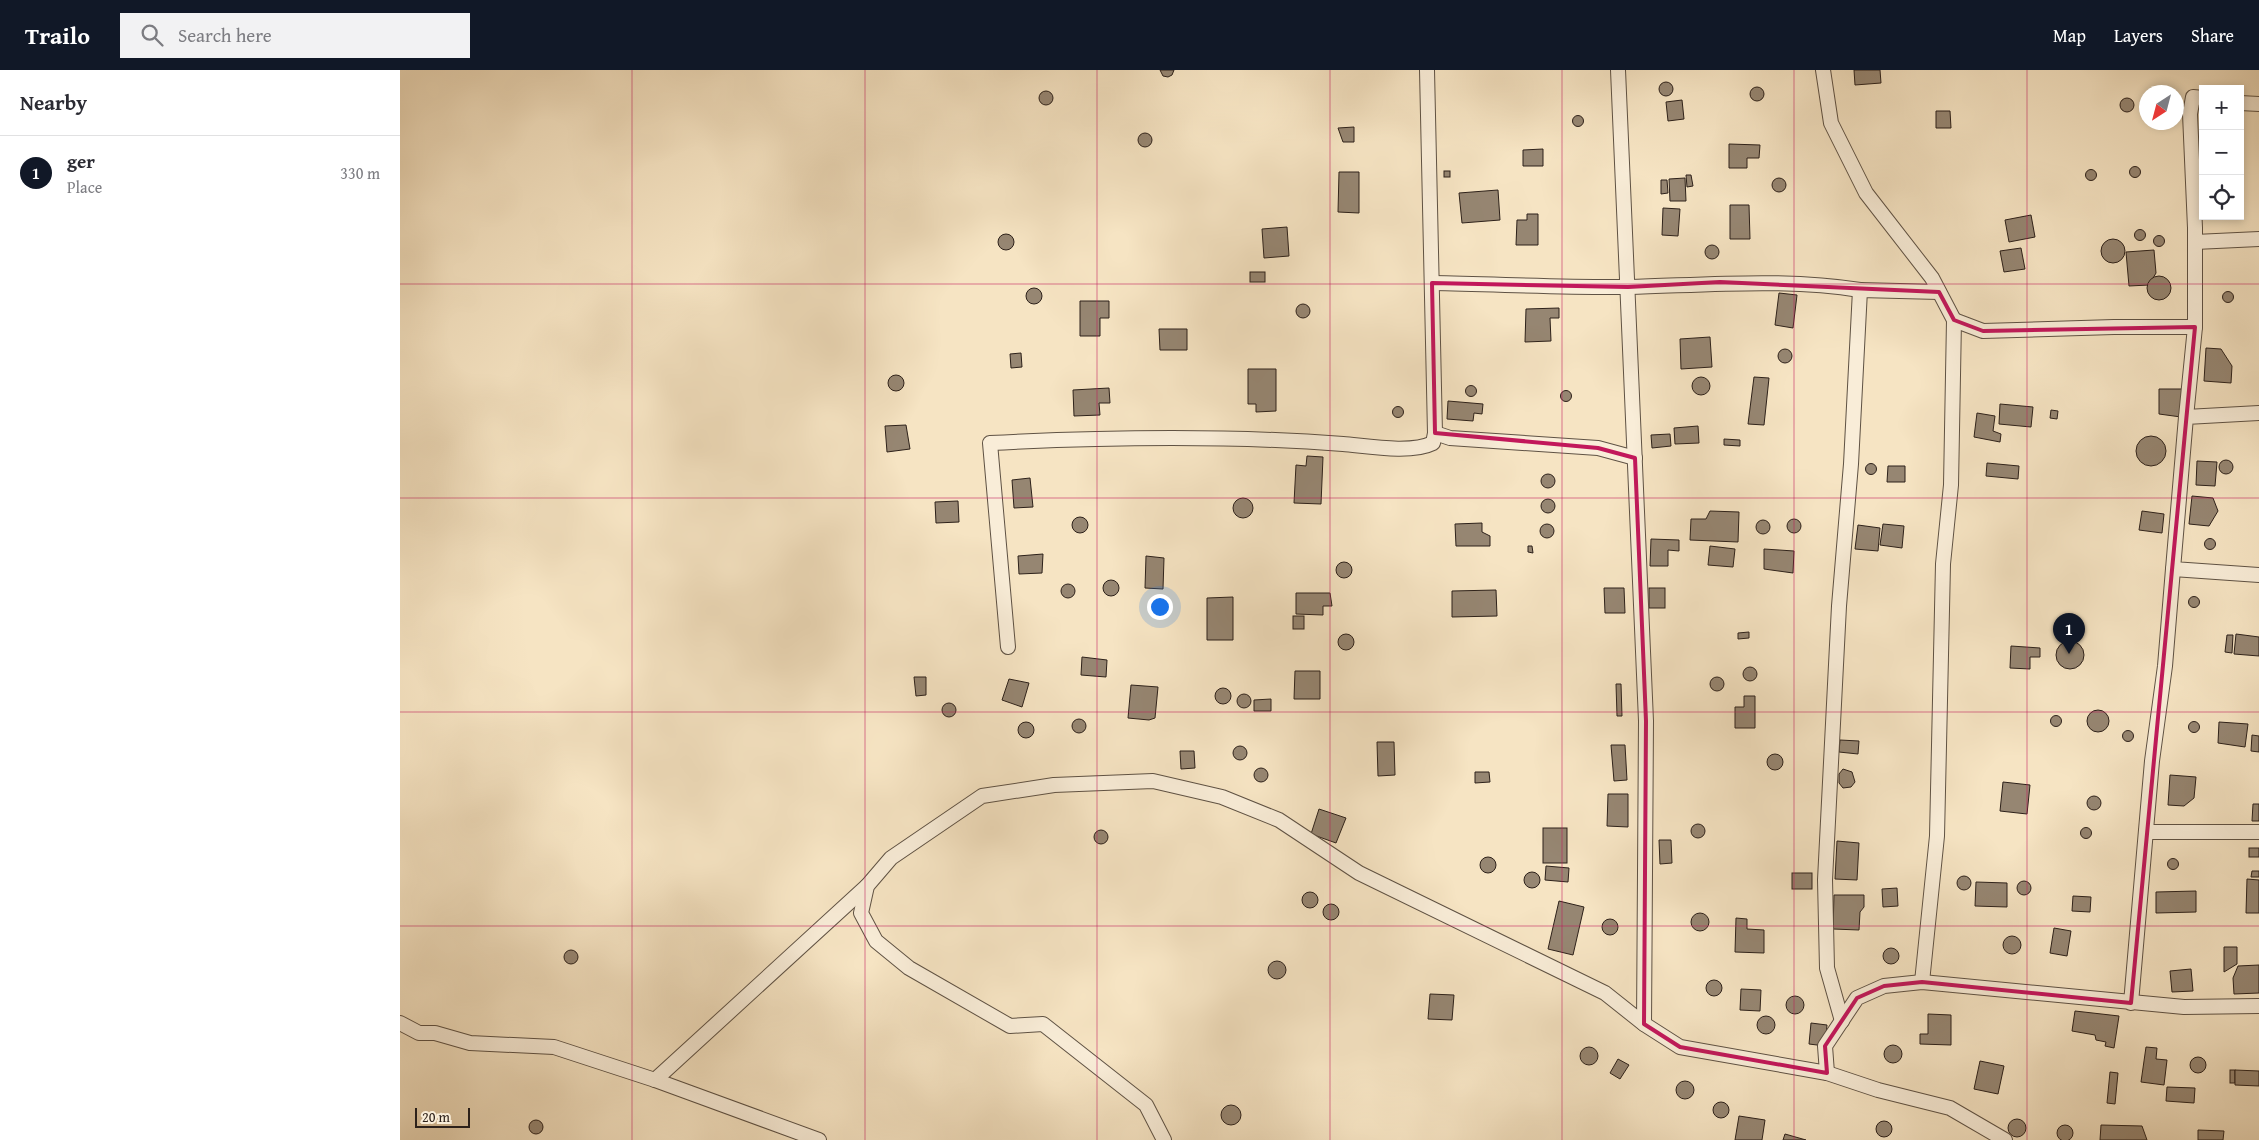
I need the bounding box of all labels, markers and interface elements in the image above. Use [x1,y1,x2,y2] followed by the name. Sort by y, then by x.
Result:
[120,13,470,58] search box
[25,18,90,53] text: Trailo
[138,21,166,49] icon: search
[178,21,272,49] text: Search here
[2053,22,2086,49] text: Map
[2114,22,2163,49] text: Layers
[2191,22,2234,49] text: Share
[2139,85,2184,130] north arrow
[2199,85,2244,220] map controls
[2199,85,2244,130] button: +
[20,87,87,118] text: Nearby
[2199,130,2244,175] button: −
[67,147,95,175] text: ger
[32,161,40,185] text: 1
[340,161,380,185] text: 330 m
[67,175,102,199] text: Place
[2199,175,2244,220] button: locate
[1147,594,1173,620] your location
[2053,613,2085,654] pin: 1
[415,1105,470,1128] scale bar
[422,1107,450,1127] text: 20 m

